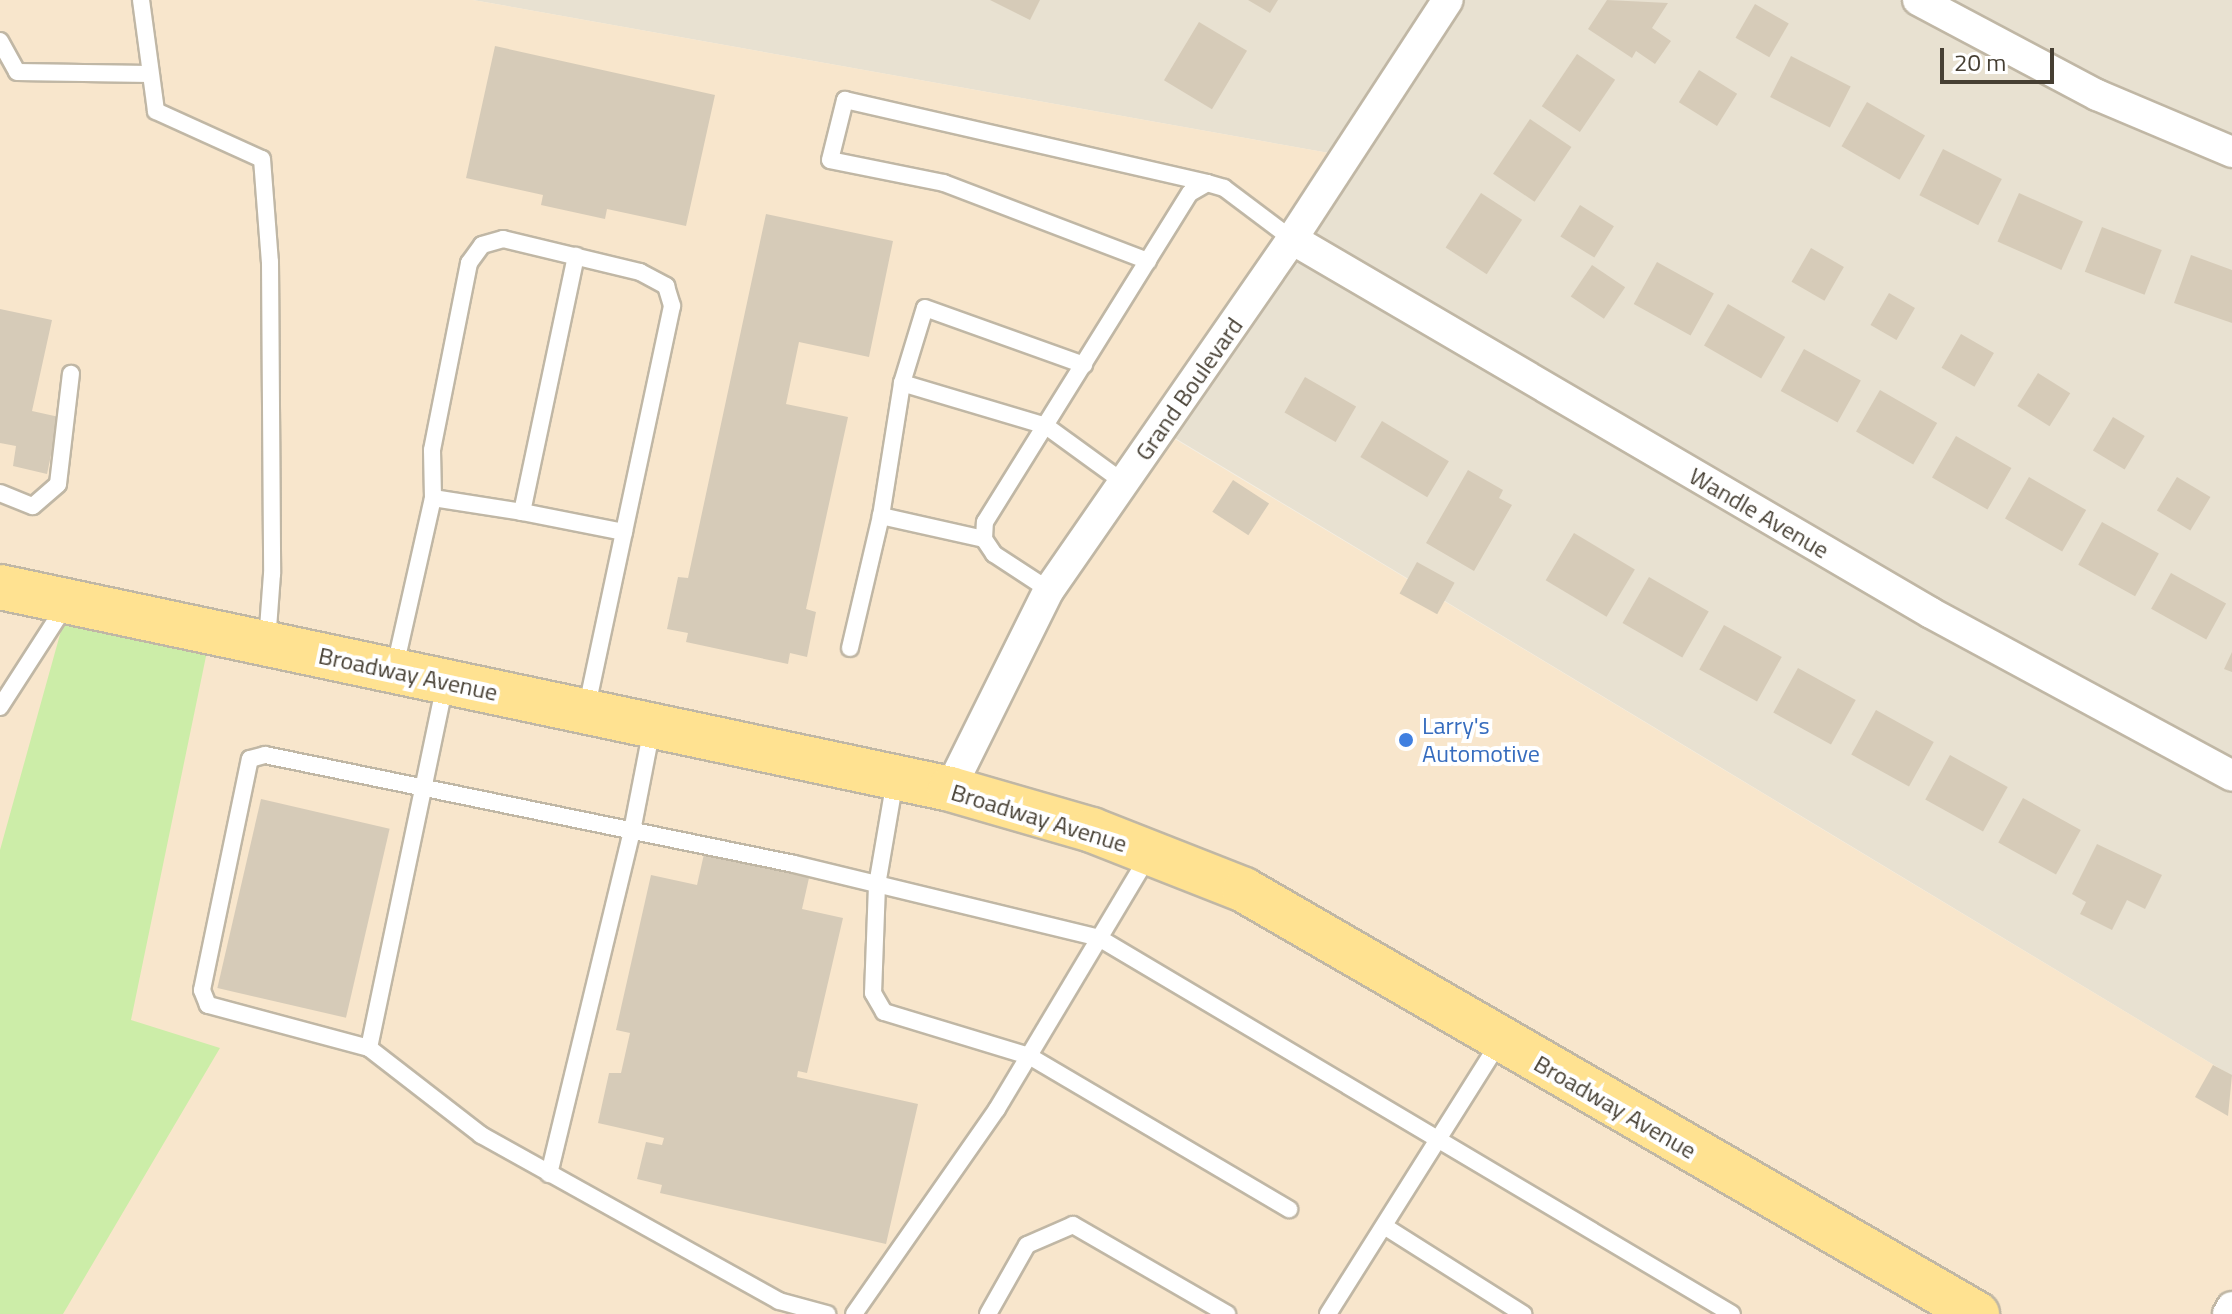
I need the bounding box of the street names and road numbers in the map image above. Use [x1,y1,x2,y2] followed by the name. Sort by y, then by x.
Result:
[1129,312,1249,466] street label: Grand Boulevard
[1684,461,1834,565] street label: Wandle Avenue
[316,641,500,707] street label: Broadway Avenue
[948,778,1130,858] street label: Broadway Avenue
[1529,1049,1701,1165] street label: Broadway Avenue

